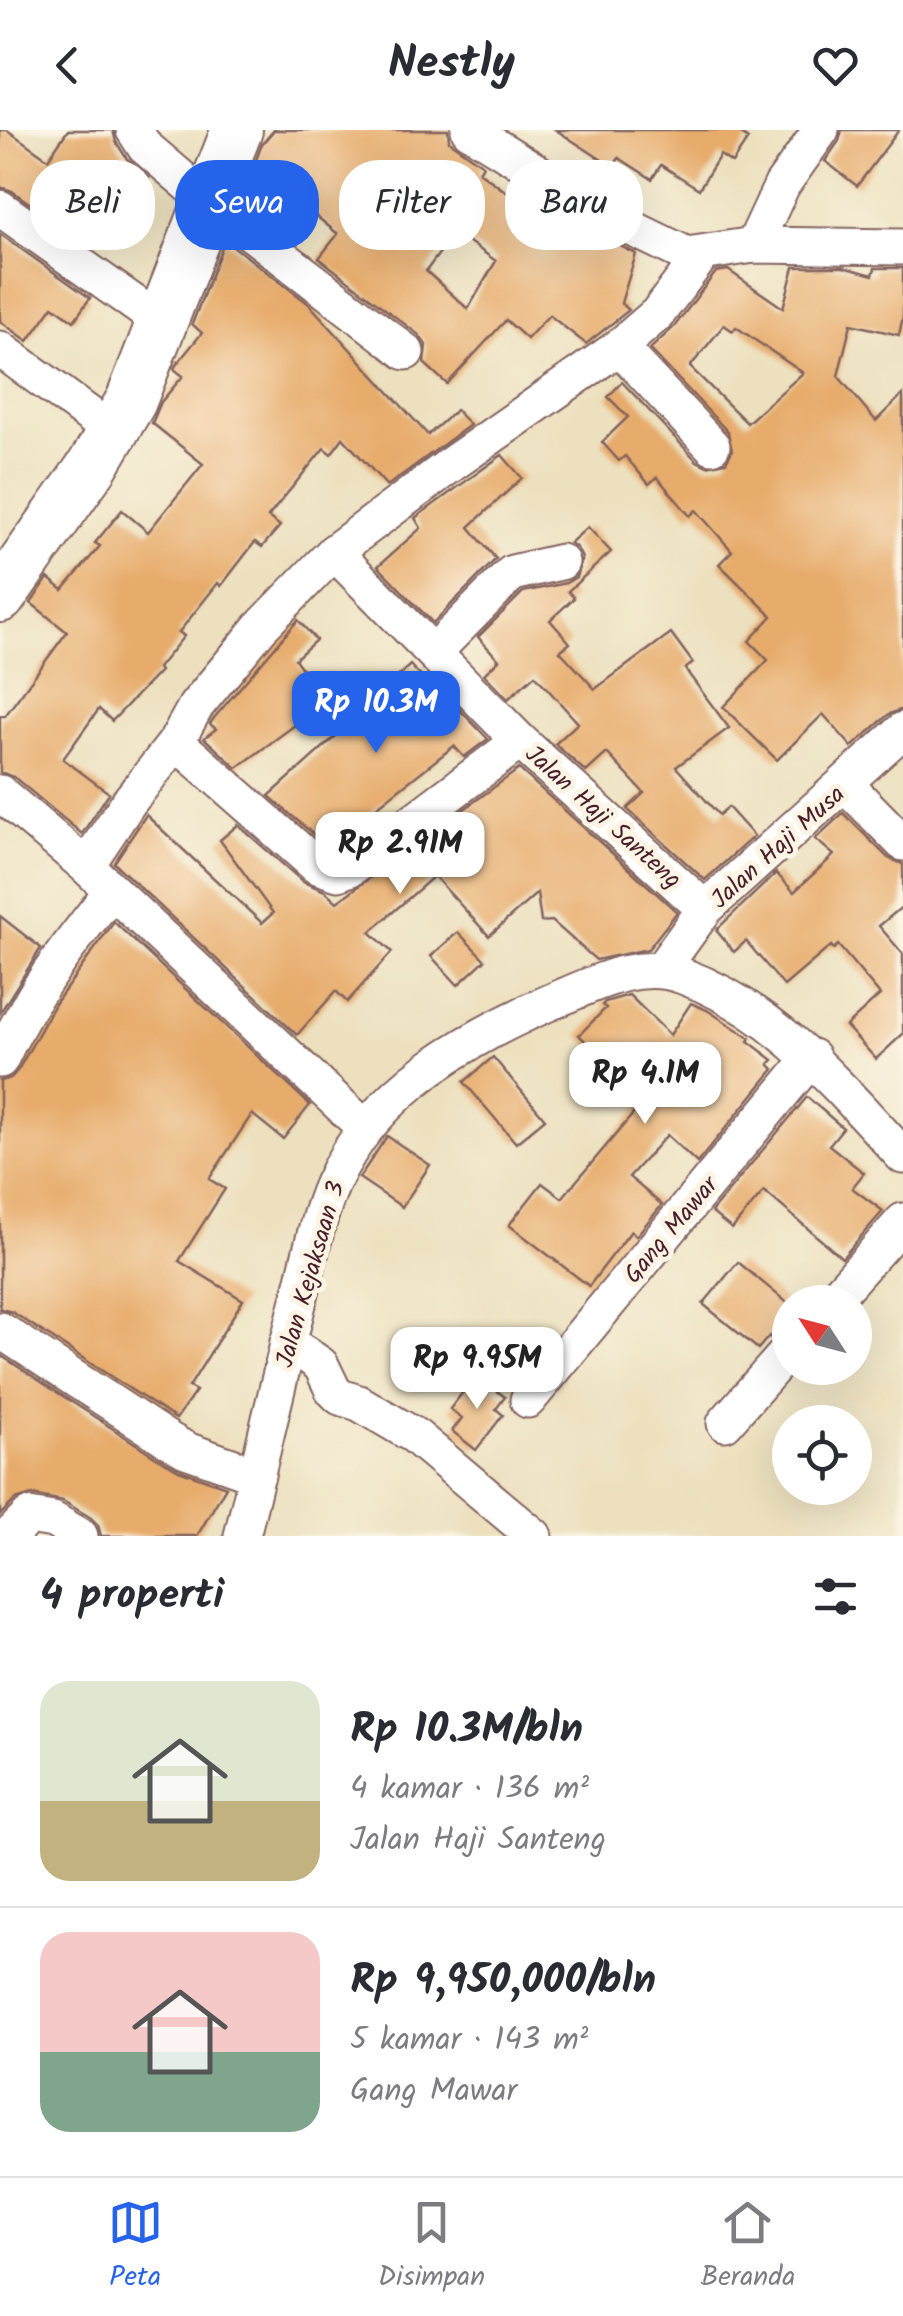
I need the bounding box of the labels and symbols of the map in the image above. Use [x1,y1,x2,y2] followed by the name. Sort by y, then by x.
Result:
[273,671,479,756] pin: Rp 10.3M
[515,736,690,899] street label: Jalan Haji Santeng
[702,776,855,919] street label: Jalan Haji Musa
[297,812,503,897] pin: Rp 2.91M
[553,1042,737,1127] pin: Rp 4.1M
[614,1166,730,1293] street label: Gang Mawar
[265,1177,357,1372] street label: Jalan Kejaksaan 3
[772,1285,872,1385] north arrow
[374,1327,580,1412] pin: Rp 9.95M

